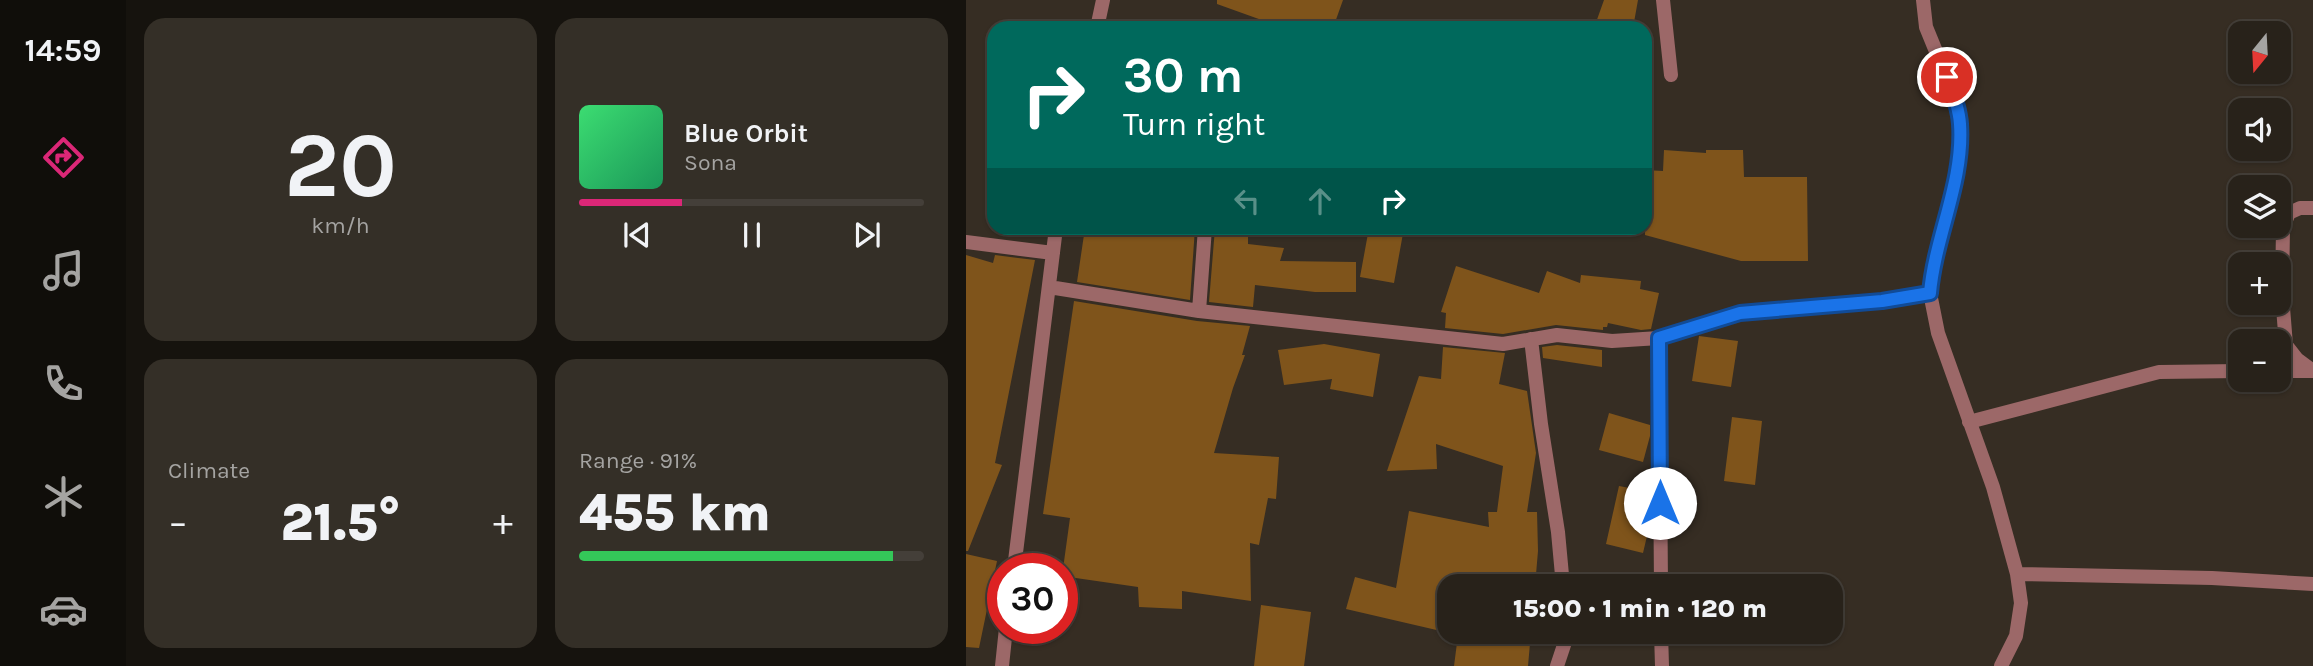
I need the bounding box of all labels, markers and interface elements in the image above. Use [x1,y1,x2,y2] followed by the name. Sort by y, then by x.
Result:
[2228,21,2291,84] north arrow
[2228,21,2291,392] map controls
[24,32,102,69] text: 14:59
[1123,47,1243,104] text: 30 m
[1917,47,1977,107] pin
[1008,49,1099,140] icon: right
[1928,58,1966,96] icon: arrive
[2228,98,2291,161] button: sound
[1123,106,1265,143] text: Turn right
[284,113,397,219] text: 20
[684,118,808,149] text: Blue Orbit
[39,133,88,182] icon: directions
[684,149,737,176] text: Sona
[2228,175,2291,238] button: layers
[1228,182,1266,220] icon: left
[1301,182,1339,220] icon: ahead
[1374,182,1412,220] icon: right
[311,212,370,239] text: km/h
[618,216,656,254] icon: previous
[733,216,771,254] icon: pause
[848,216,886,254] icon: next
[39,246,88,295] icon: music
[2228,252,2291,315] button: +
[2228,329,2291,392] button: −
[39,359,88,408] icon: phone
[579,447,697,474] text: Range · 91%
[168,457,250,484] text: Climate
[1623,466,1697,540] position arrow
[39,472,88,521] icon: climate
[579,482,771,543] text: 455 km
[280,492,401,553] text: 21.5°
[168,500,188,545] text: −
[493,500,513,545] text: +
[987,553,1078,644] speed limit sign: 30
[39,585,88,634] icon: car
[1513,593,1767,624] text: 15:00 · 1 min · 120 m

